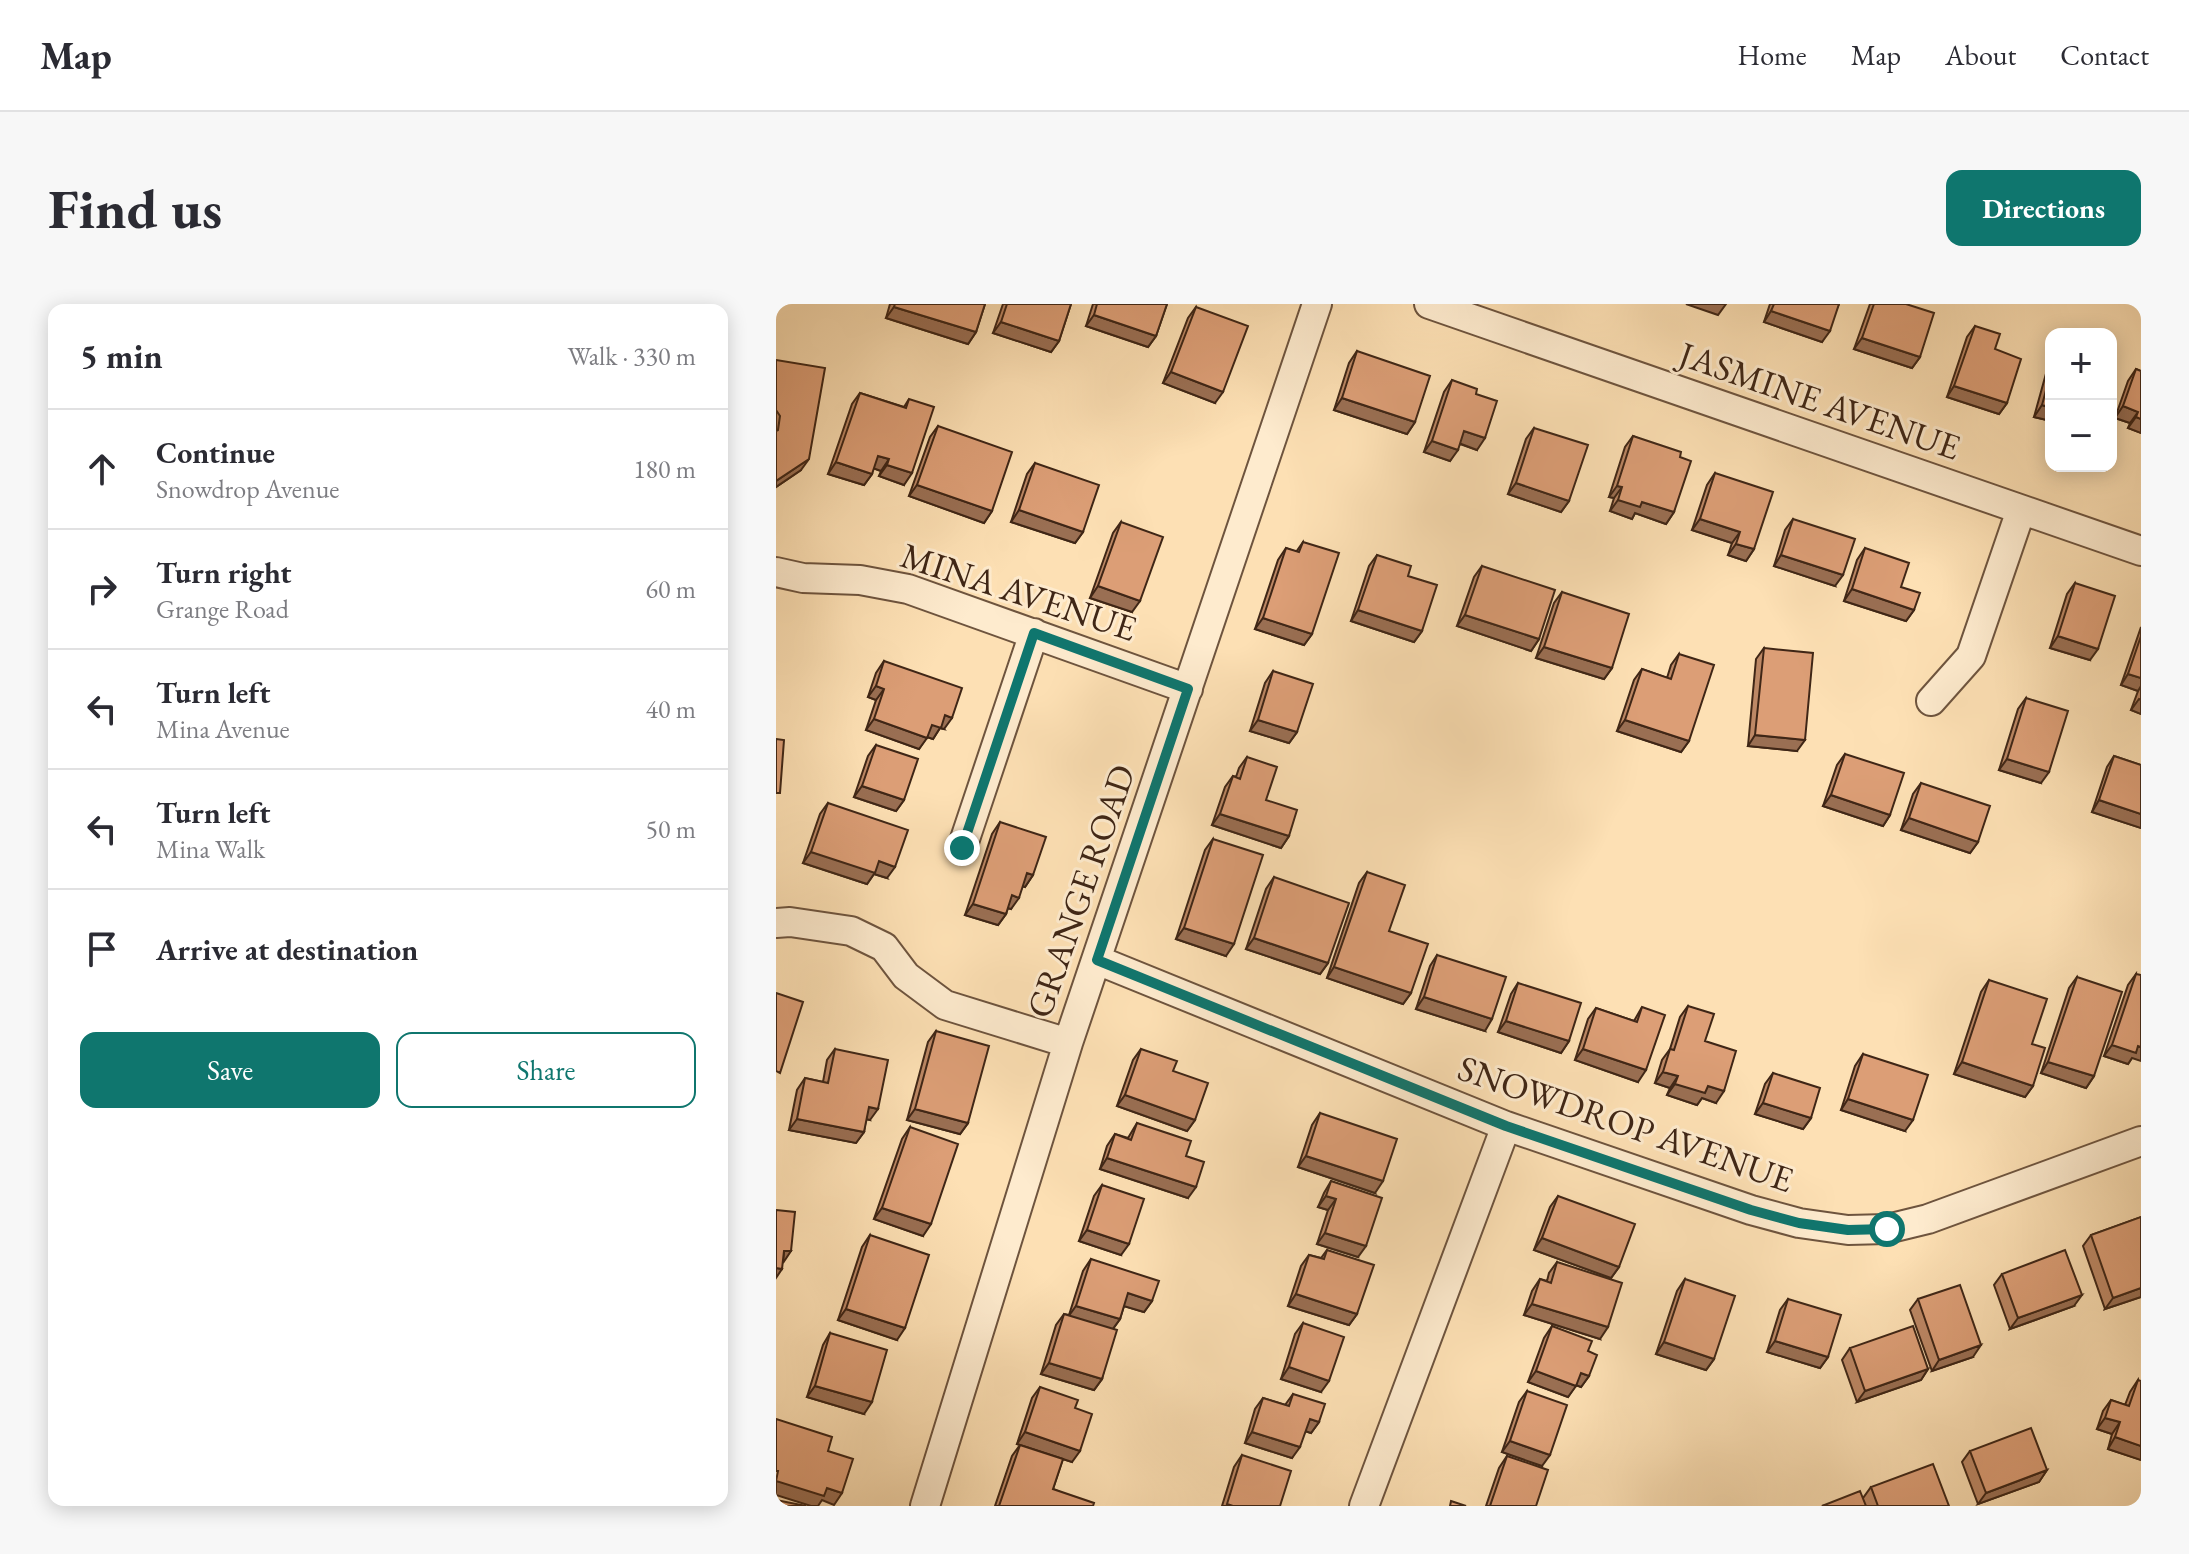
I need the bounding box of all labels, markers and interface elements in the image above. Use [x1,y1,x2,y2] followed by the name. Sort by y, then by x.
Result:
[40,31,112,80] text: Map
[1737,37,1807,73] text: Home
[1851,37,1901,73] text: Map
[1945,37,2016,73] text: About
[2060,37,2149,73] text: Contact
[1946,170,2141,246] button: Directions
[48,172,222,245] text: Find us
[2045,328,2117,472] map controls
[2045,328,2117,400] button: +
[1670,329,1967,471] street label: JASMINE AVENUE
[80,334,163,378] text: 5 min
[568,339,696,373] text: Walk · 330 m
[2045,400,2117,472] button: −
[156,433,275,472] text: Continue
[80,447,124,491] icon: ahead
[633,452,696,486] text: 180 m
[156,472,339,506] text: Snowdrop Avenue
[895,531,1143,652] street label: MINA AVENUE
[156,553,292,592] text: Turn right
[80,567,124,611] icon: right
[646,572,696,606] text: 60 m
[156,592,289,626] text: Grange Road
[156,673,270,712] text: Turn left
[80,687,124,731] icon: left
[646,692,696,726] text: 40 m
[156,712,290,746] text: Mina Avenue
[1015,758,1146,1024] street label: GRANGE ROAD
[156,793,270,832] text: Turn left
[80,807,124,851] icon: left
[646,812,696,846] text: 50 m
[944,830,980,866] route end
[156,832,265,866] text: Mina Walk
[80,927,124,971] icon: arrive
[156,930,418,969] text: Arrive at destination
[80,1032,380,1108] button: Save
[396,1032,696,1108] button: Share
[1452,1044,1800,1203] street label: SNOWDROP AVENUE
[1869,1211,1905,1247] route start

